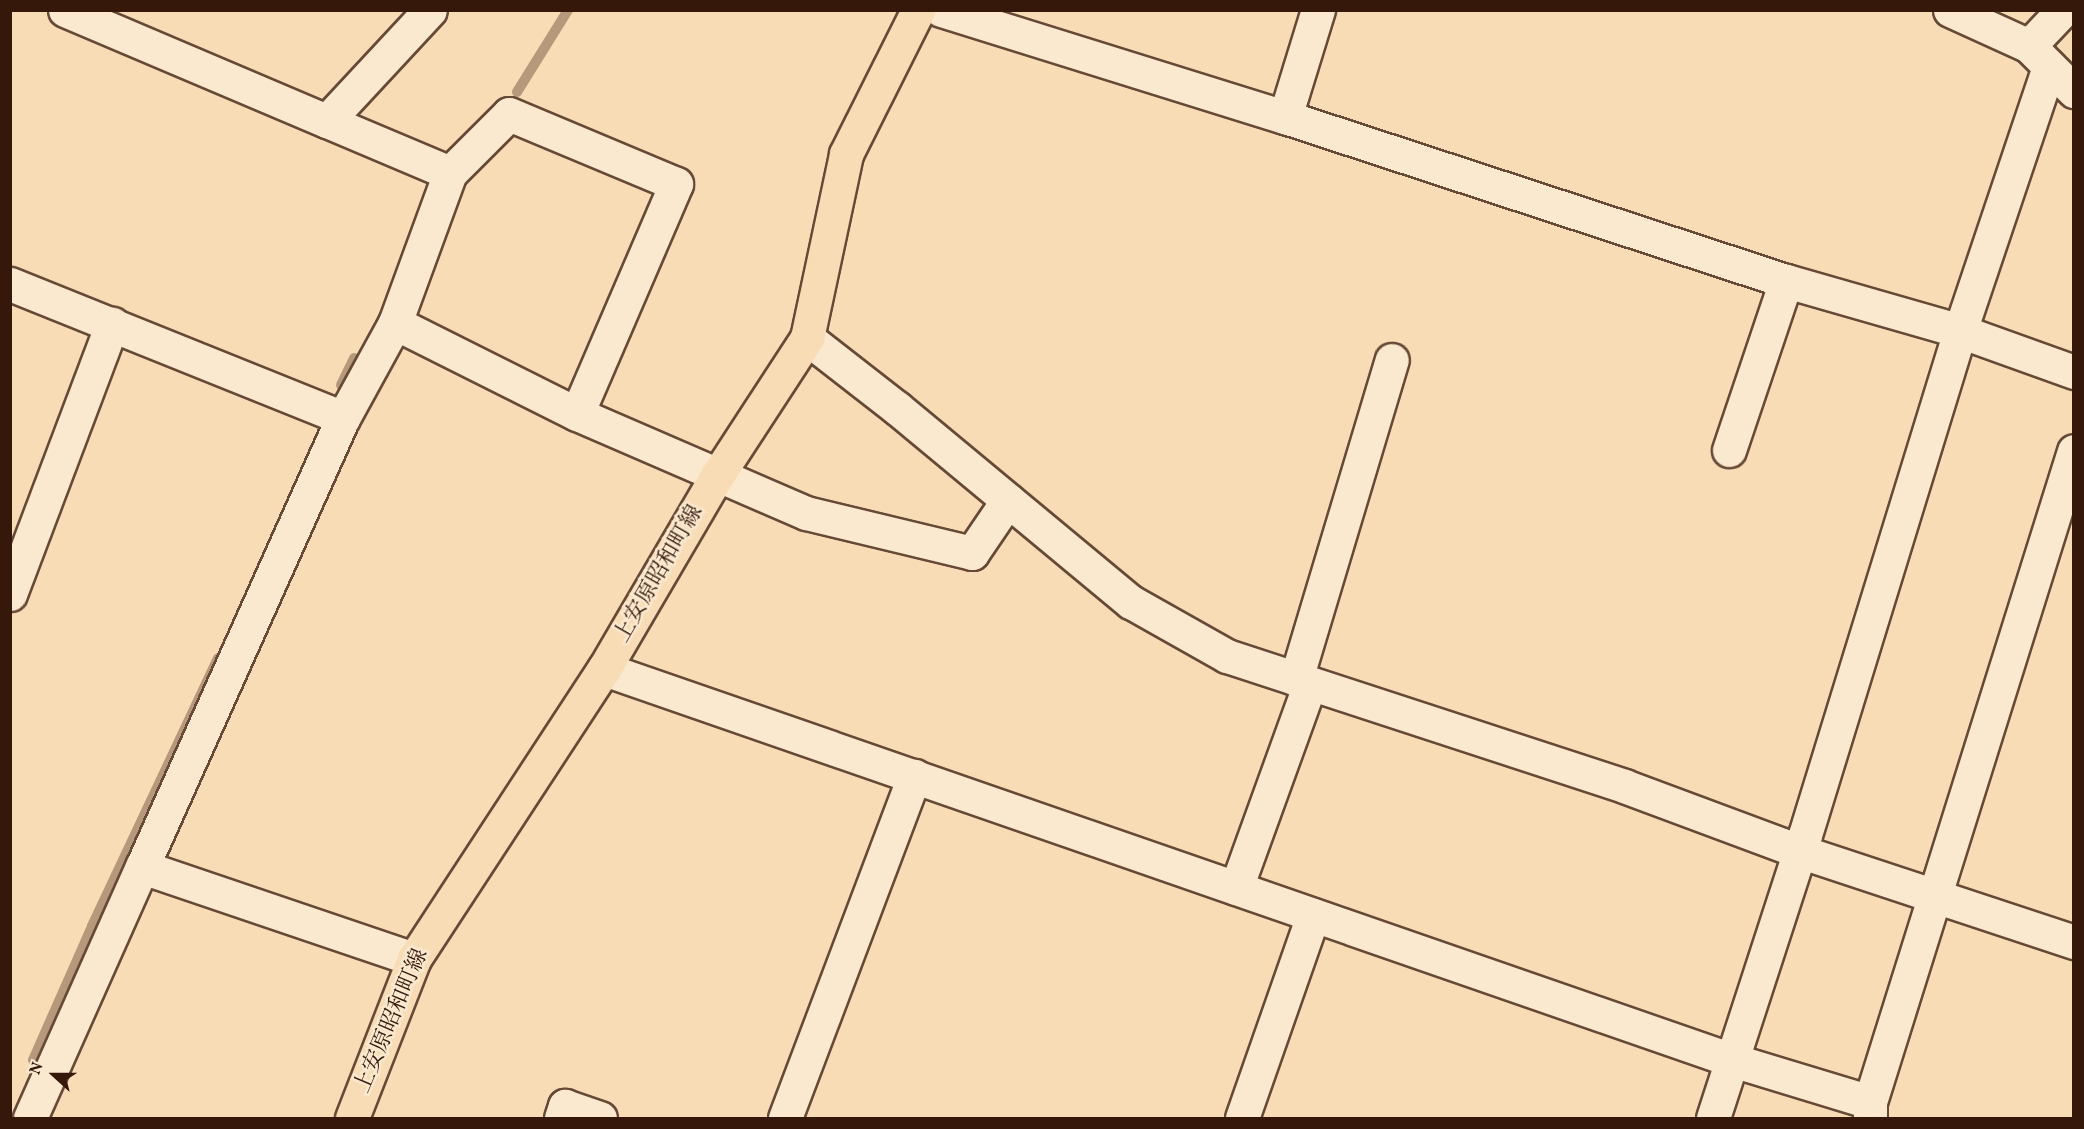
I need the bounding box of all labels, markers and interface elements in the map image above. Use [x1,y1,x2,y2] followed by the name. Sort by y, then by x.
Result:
[609,501,709,647] street label: 上安原昭和町線
[350,945,434,1097] street label: 上安原昭和町線
[24,1045,84,1105] north arrow
[25,1059,50,1078] text: N

